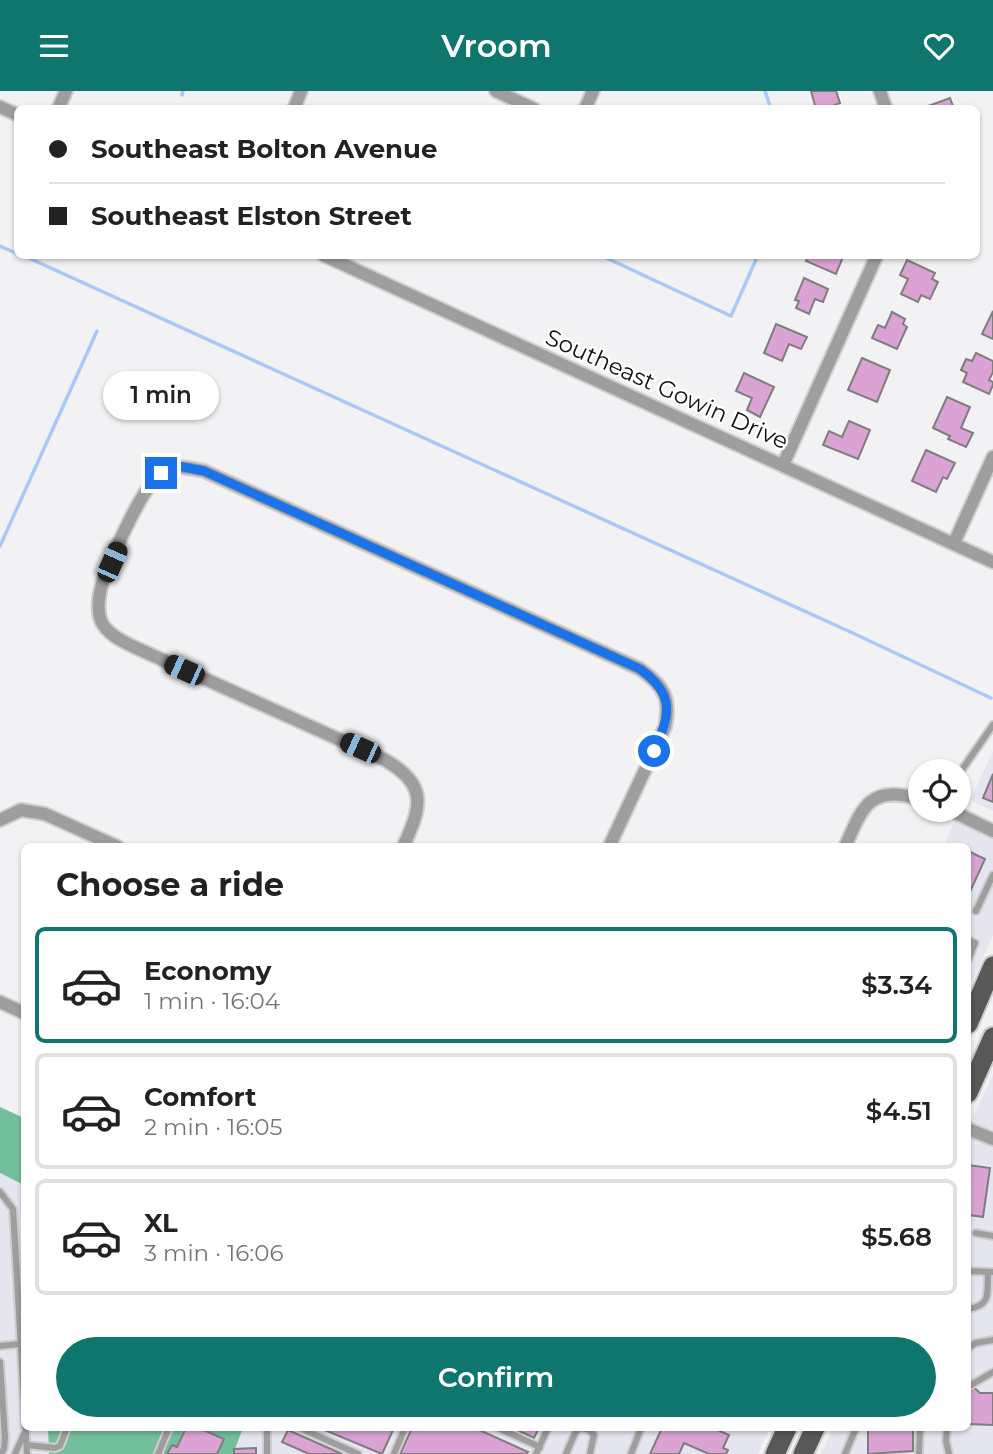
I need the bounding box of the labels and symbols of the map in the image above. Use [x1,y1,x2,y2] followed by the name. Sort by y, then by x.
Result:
[541,323,793,455] street label: Southeast Gowin Drive
[103,371,219,421] callout: 1 min
[145,457,177,489] route end
[94,539,131,585] car
[161,652,208,688] car
[337,730,384,766] car
[638,735,670,767] route start

